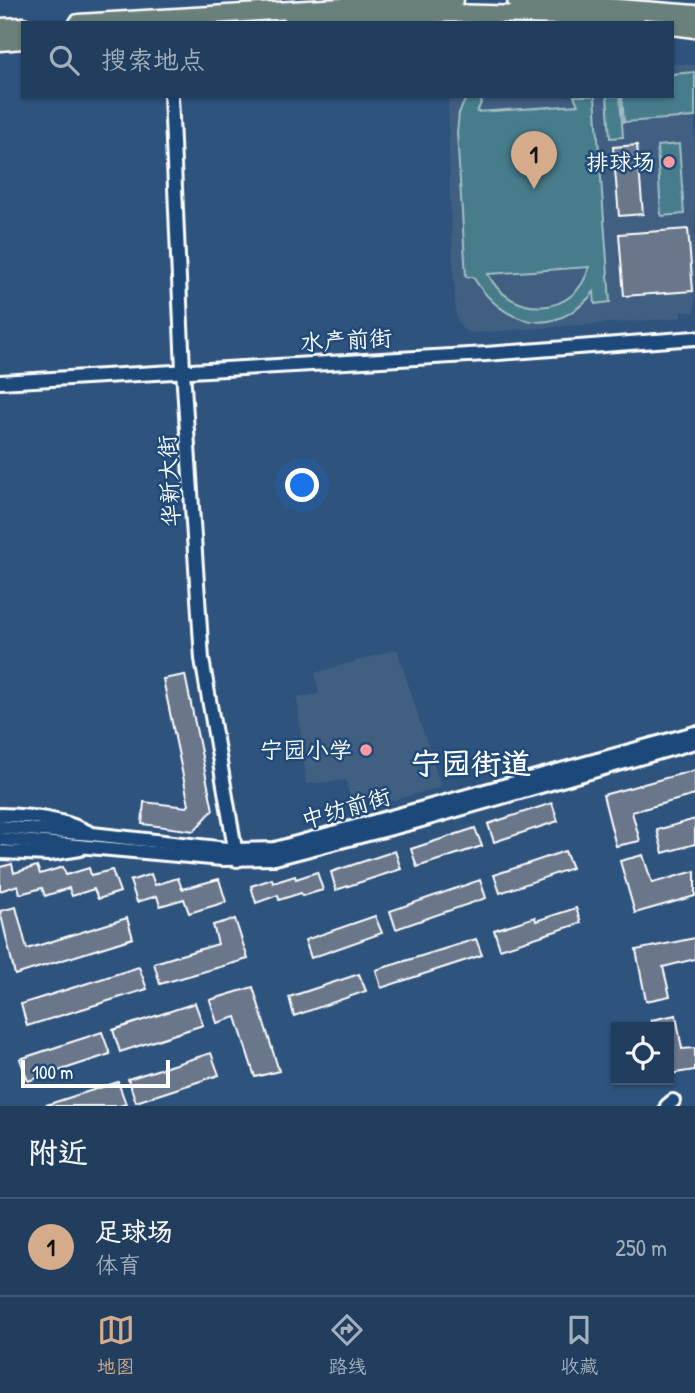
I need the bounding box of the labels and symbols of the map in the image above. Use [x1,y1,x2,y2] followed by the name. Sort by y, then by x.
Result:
[511,131,557,189] pin: 1
[586,146,655,177] place label: 排球场
[661,154,677,170] marker: 排球场
[299,322,393,357] street label: 水产前街
[151,434,186,528] street label: 华新大街
[285,468,319,502] your location
[260,734,352,765] place label: 宁园小学
[358,742,374,758] marker: 宁园小学
[411,743,531,783] district label: 宁园街道
[297,780,394,835] street label: 中纺前街
[21,1057,170,1089] scale bar

